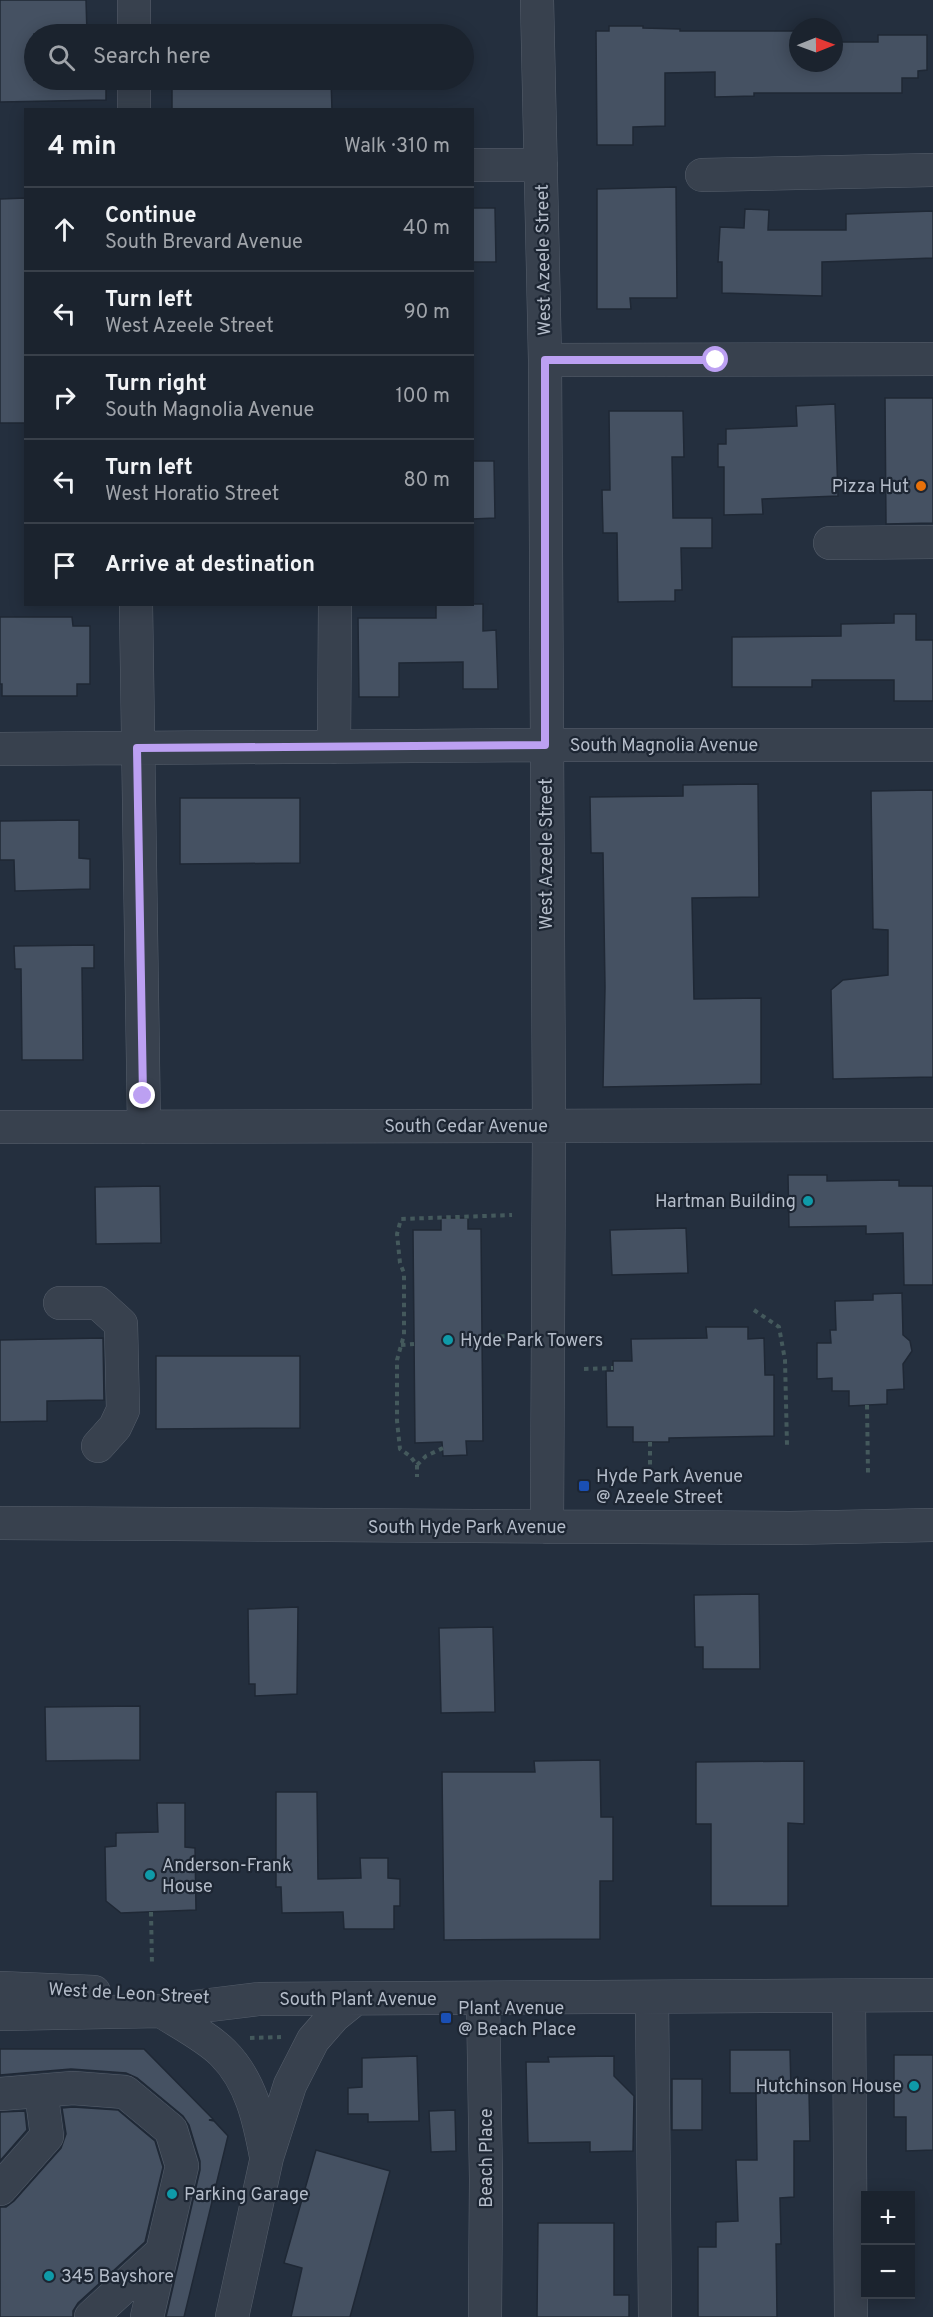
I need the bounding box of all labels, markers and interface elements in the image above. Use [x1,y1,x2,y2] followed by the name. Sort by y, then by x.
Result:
[789,18,843,72] north arrow
[24,24,474,90] search box
[45,41,78,74] icon: search
[93,44,211,71] text: Search here
[48,131,117,164] text: 4 min
[344,134,450,160] text: Walk · 310 m
[532,184,557,336] street label: West Azeele Street
[105,203,196,230] text: Continue
[48,213,81,246] icon: ahead
[403,216,450,242] text: 40 m
[105,230,303,256] text: South Brevard Avenue
[105,287,193,314] text: Turn left
[48,297,81,330] icon: left
[404,300,450,326] text: 90 m
[105,314,274,340] text: West Azeele Street
[702,346,728,372] route start
[105,371,207,398] text: Turn right
[48,381,81,414] icon: right
[395,384,450,410] text: 100 m
[105,398,314,424] text: South Magnolia Avenue
[105,455,193,482] text: Turn left
[48,465,81,498] icon: left
[404,468,450,494] text: 80 m
[832,476,909,499] place label: Pizza Hut
[914,479,928,493] marker: Pizza Hut
[105,482,279,508] text: West Horatio Street
[48,549,81,582] icon: arrive
[105,552,315,579] text: Arrive at destination
[570,735,758,758] street label: South Magnolia Avenue
[536,778,559,930] street label: West Azeele Street
[129,1082,155,1108] route end
[384,1116,548,1139] street label: South Cedar Avenue
[655,1191,796,1214] place label: Hartman Building
[801,1194,815,1208] marker: Hartman Building
[460,1330,603,1353] place label: Hyde Park Towers
[441,1333,455,1347] marker: Hyde Park Towers
[596,1466,743,1510] place label: Hyde Park Avenue @ Azeele Street
[577,1479,591,1493] marker: Hyde Park Avenue @ Azeele Street
[368,1517,566,1540] street label: South Hyde Park Avenue
[162,1855,292,1899] place label: Anderson-Frank House
[143,1868,157,1882] marker: Anderson-Frank House
[48,1979,210,2010] street label: West de Leon Street
[279,1989,437,2012] street label: South Plant Avenue
[458,1998,576,2042] place label: Plant Avenue @ Beach Place
[439,2011,453,2025] marker: Plant Avenue @ Beach Place
[755,2076,902,2099] place label: Hutchinson House
[907,2079,921,2093] marker: Hutchinson House
[476,2108,499,2208] street label: Beach Place
[184,2184,309,2207] place label: Parking Garage
[165,2187,179,2201] marker: Parking Garage
[861,2191,915,2299] map controls
[861,2191,915,2245] button: +
[861,2245,915,2299] button: −
[61,2266,174,2289] place label: 345 Bayshore
[42,2269,56,2283] marker: 345 Bayshore

